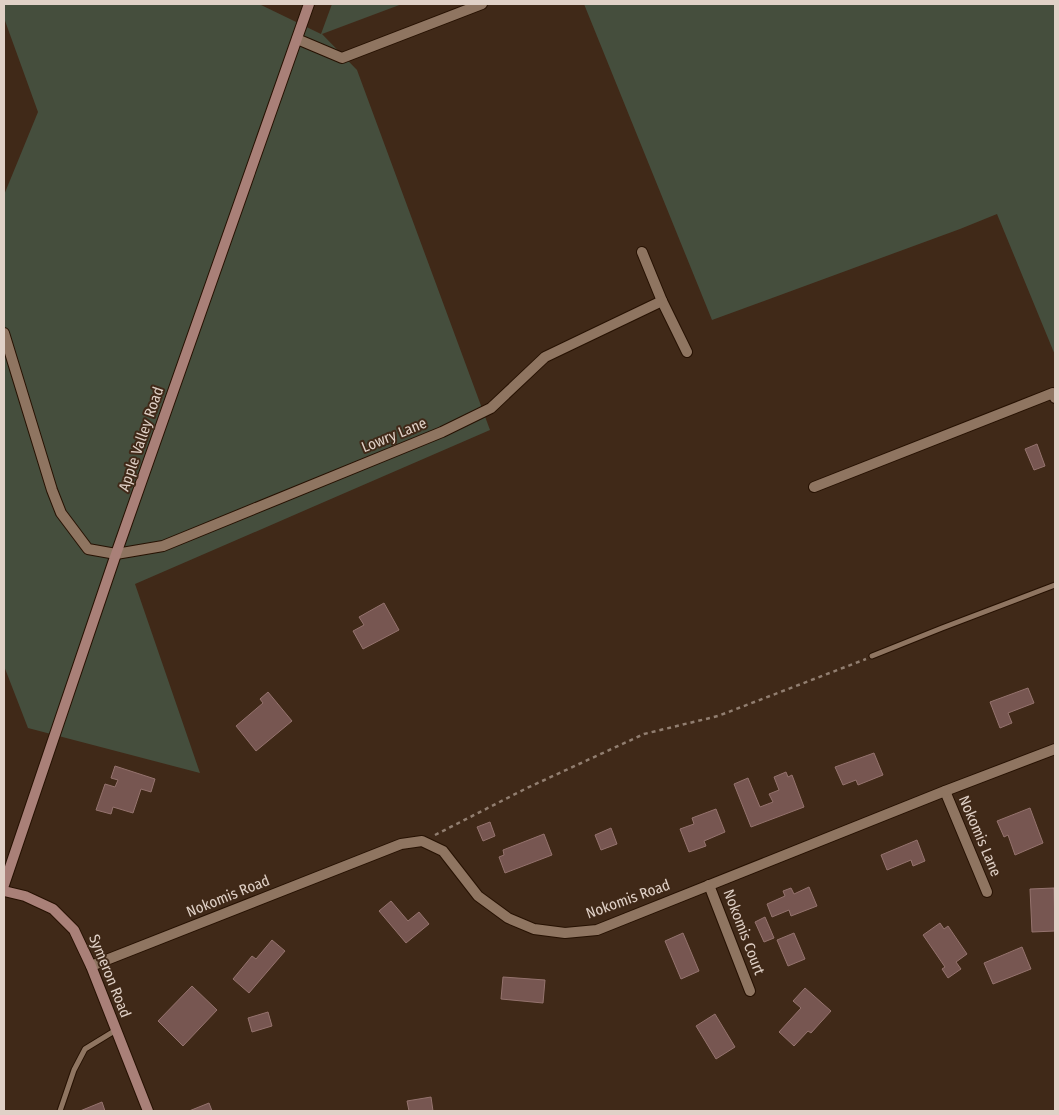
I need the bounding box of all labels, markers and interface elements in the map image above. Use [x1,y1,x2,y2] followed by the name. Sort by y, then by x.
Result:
[115,384,167,494] street label: Apple Valley Road
[359,414,429,456] street label: Lowry Lane
[955,793,1005,879] street label: Nokomis Lane
[184,871,272,921] street label: Nokomis Road
[584,875,672,923] street label: Nokomis Road
[719,887,769,977] street label: Nokomis Court
[85,932,135,1020] street label: Symeron Road

